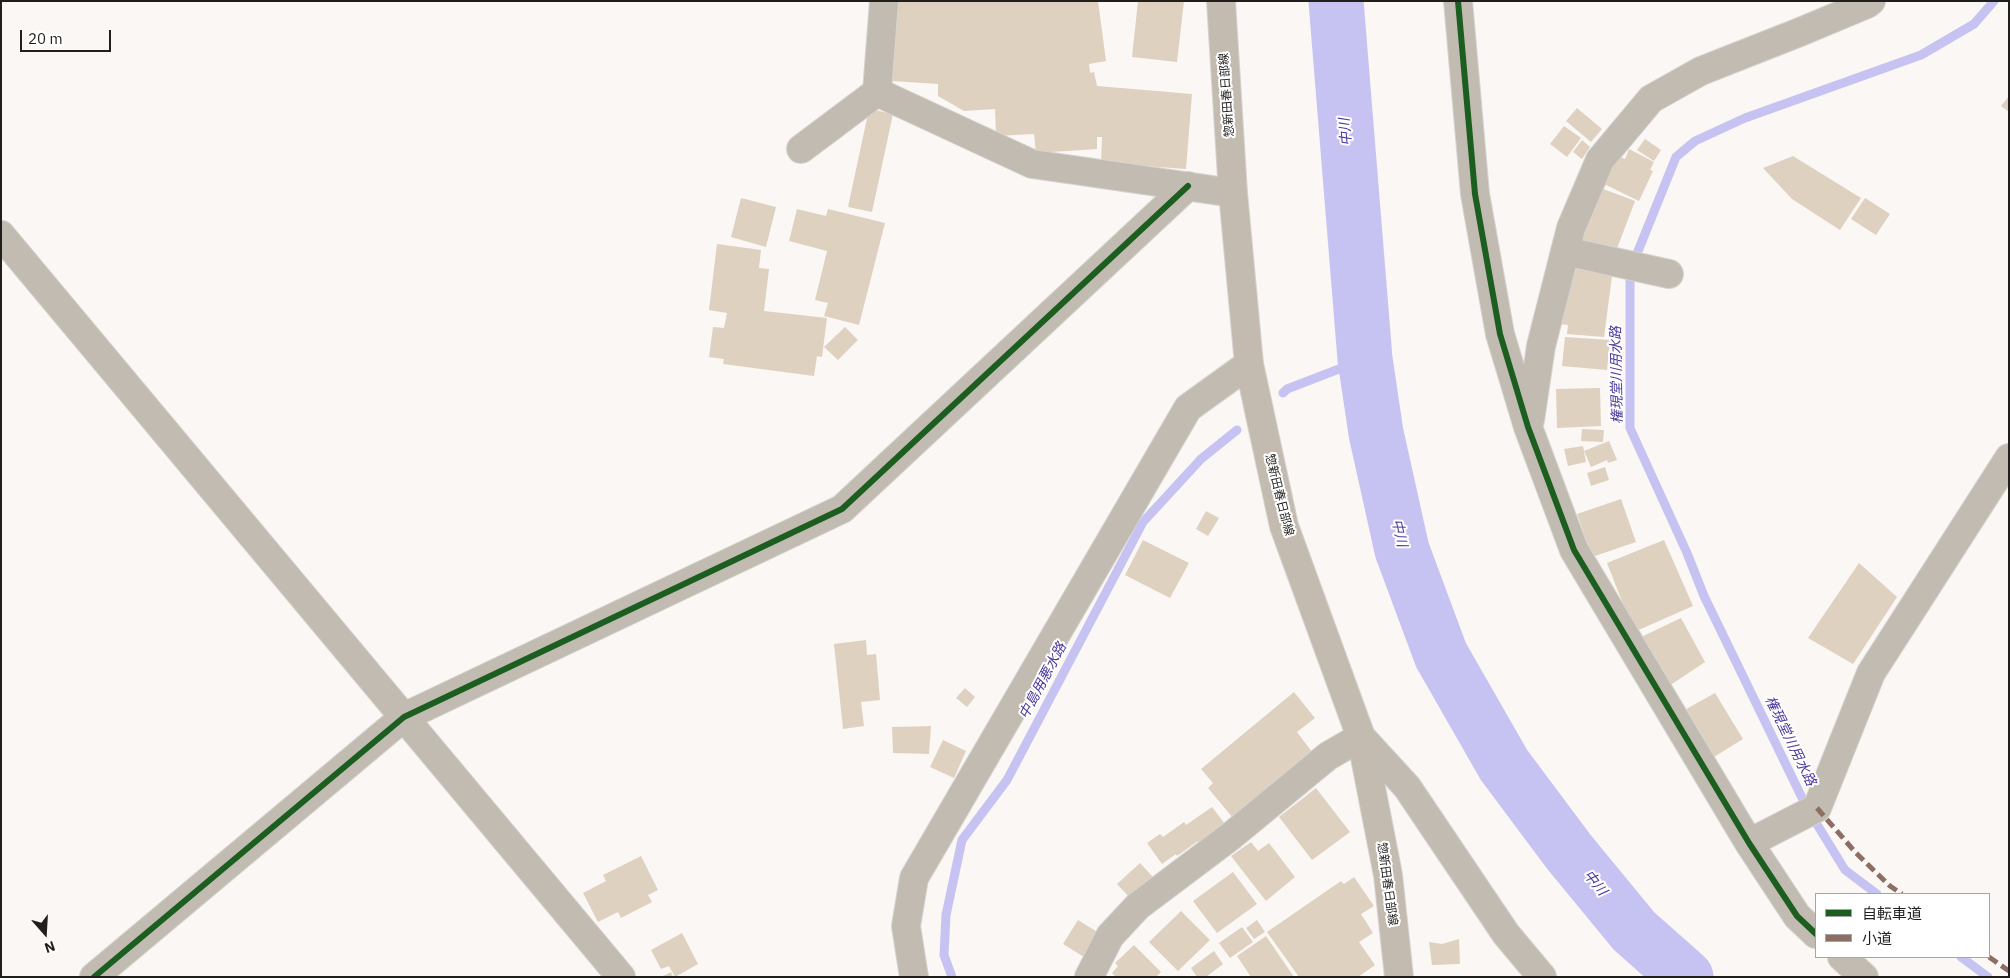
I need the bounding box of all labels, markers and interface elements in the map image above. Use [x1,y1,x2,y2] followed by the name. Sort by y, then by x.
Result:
[22,20,114,52] scale bar
[28,29,63,48] text: 20 m
[1217,53,1237,137] street label: 惣新田春日部線
[1336,117,1356,147] water label: 中川
[1608,326,1626,424] water label: 権現堂川用水路
[1262,453,1296,537] street label: 惣新田春日部線
[1388,517,1410,549] water label: 中川
[1016,640,1070,722] water label: 中島用悪水路
[1761,693,1819,789] water label: 権現堂川用水路
[1374,841,1400,927] street label: 惣新田春日部線
[1580,867,1610,899] water label: 中川
[1815,893,1990,958] legend
[1862,904,1922,923] text: 自転車道
[20,908,70,958] north arrow
[1862,929,1892,948] text: 小道
[42,937,58,957] text: N

